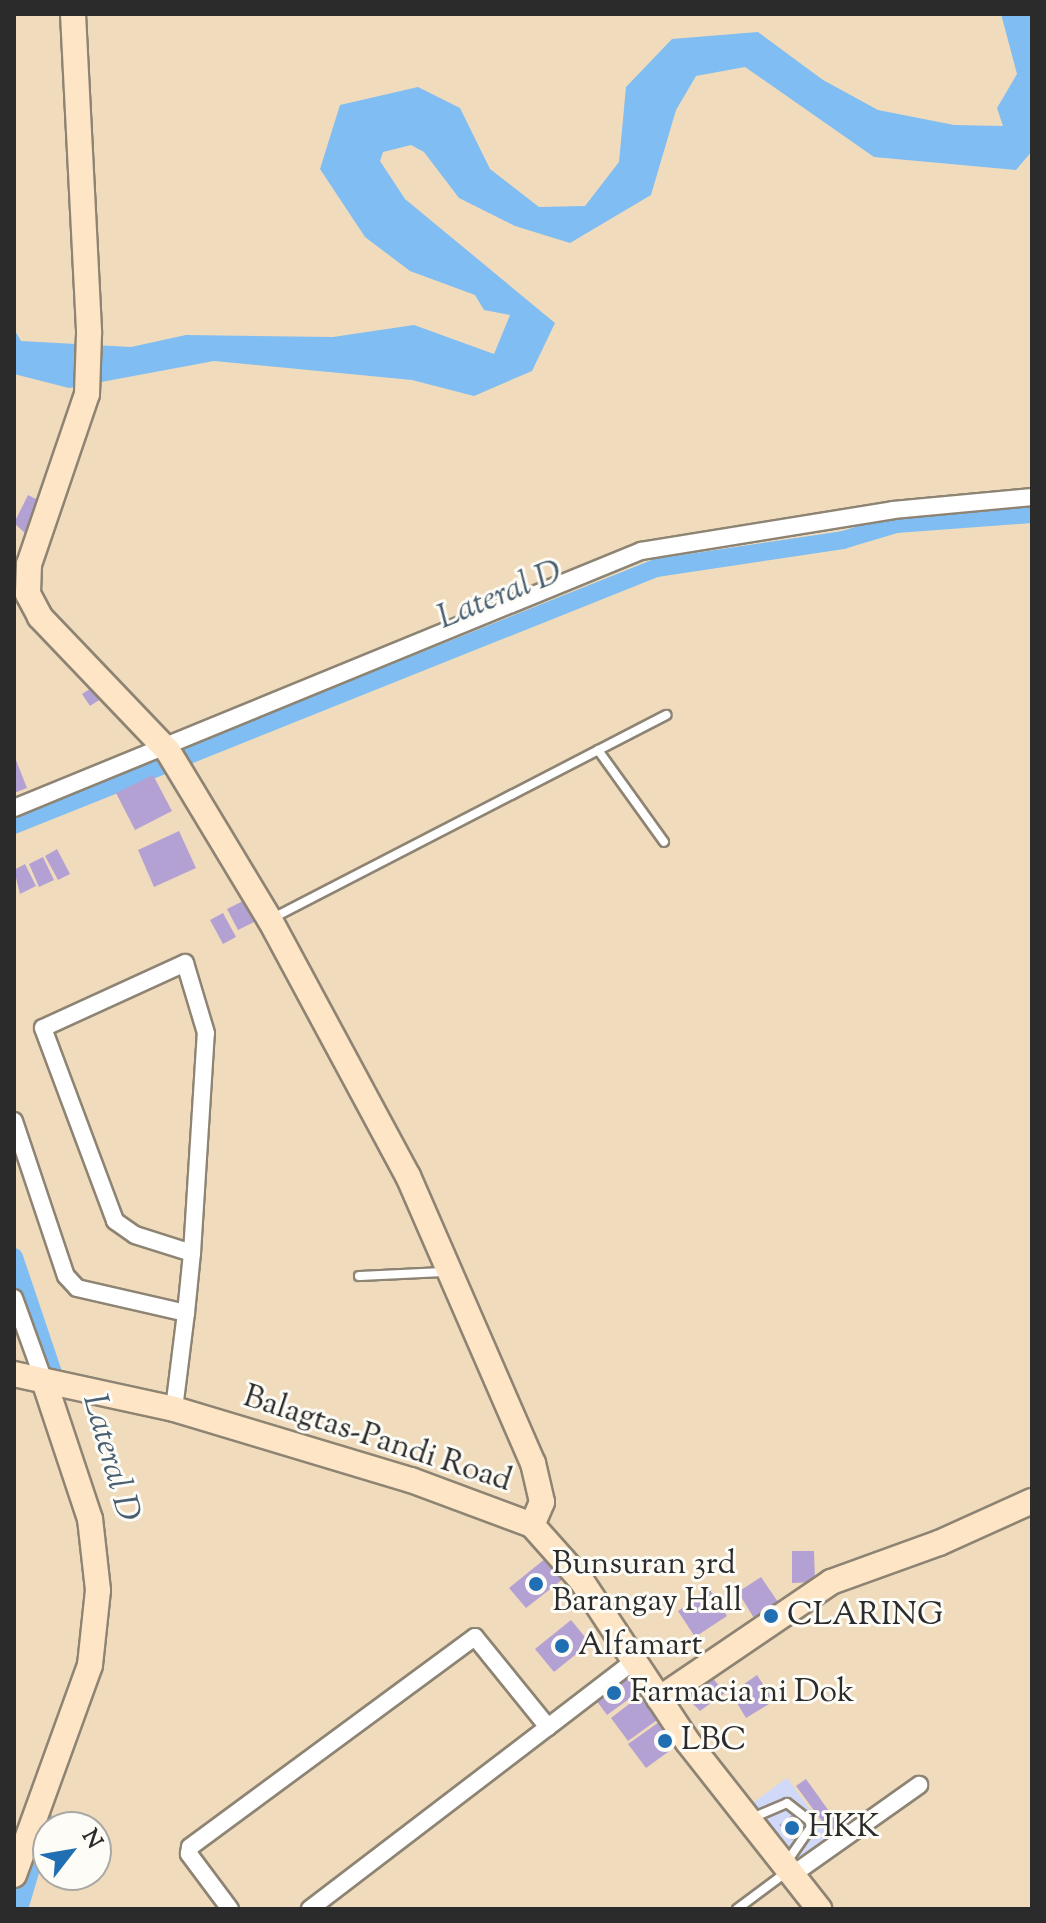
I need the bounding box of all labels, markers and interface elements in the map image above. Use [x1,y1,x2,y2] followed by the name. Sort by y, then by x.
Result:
[432,553,568,639] water label: Lateral D
[238,1379,516,1501] street label: Balagtas-Pandi Road
[72,1389,148,1527] water label: Lateral D
[552,1547,742,1622] place label: Bunsuran 3rd Barangay Hall
[527,1575,545,1593] marker: Bunsuran 3rd Barangay Hall
[787,1597,943,1635] place label: CLARING
[762,1607,780,1625] marker: CLARING
[578,1627,702,1665] place label: Alfamart
[553,1637,571,1655] marker: Alfamart
[630,1674,854,1712] place label: Farmacia ni Dok
[605,1684,623,1702] marker: Farmacia ni Dok
[681,1722,746,1760] place label: LBC
[656,1732,674,1750] marker: LBC
[808,1809,880,1847] place label: HKK
[32,1811,112,1891] north arrow
[783,1819,801,1837] marker: HKK
[73,1824,109,1855] text: N

